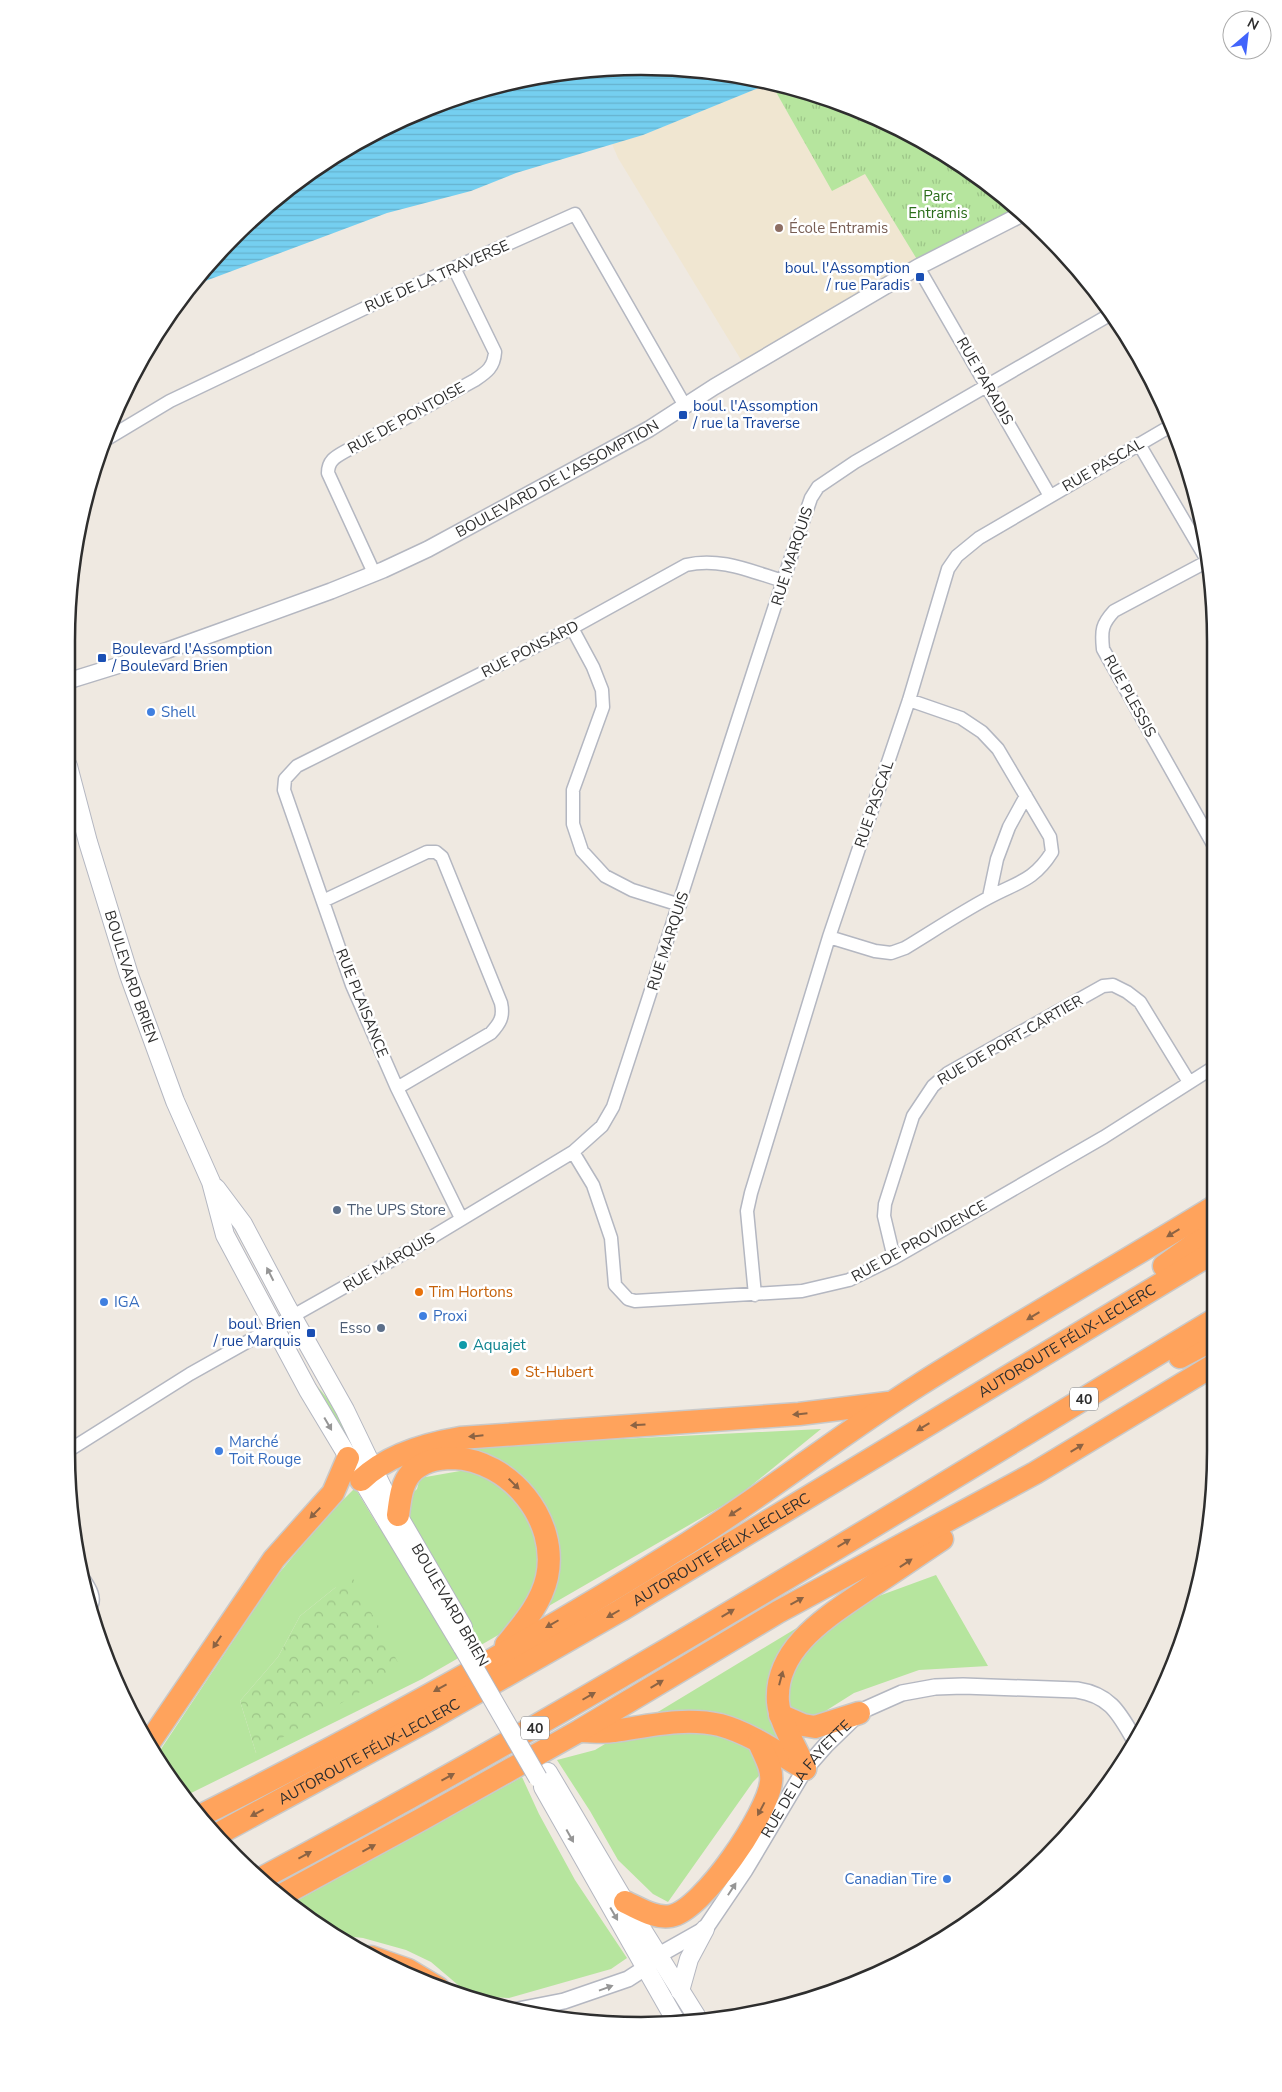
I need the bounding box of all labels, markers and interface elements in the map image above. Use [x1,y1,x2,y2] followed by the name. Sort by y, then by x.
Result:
[1222,10,1272,60] north arrow
[1244,13,1262,35] text: N
[908,186,968,223] park label: Parc Entramis
[789,218,888,238] place label: École Entramis
[773,222,785,234] marker: École Entramis
[362,235,512,317] street label: RUE DE LA TRAVERSE
[785,258,910,295] place label: boul. l'Assomption / rue Paradis
[914,271,926,283] marker: boul. l'Assomption / rue Paradis
[952,334,1018,428] street label: RUE PARADIS
[344,378,468,458] street label: RUE DE PONTOISE
[692,396,818,433] place label: boul. l'Assomption / rue la Traverse
[677,409,689,421] marker: boul. l'Assomption / rue la Traverse
[452,415,663,542] street label: BOULEVARD DE L'ASSOMPTION
[1059,434,1147,496] street label: RUE PASCAL
[767,504,817,608] street label: RUE MARQUIS
[478,616,582,682] street label: RUE PONSARD
[111,639,272,676] place label: Boulevard l'Assomption / Boulevard Brien
[1099,651,1161,741] street label: RUE PLESSIS
[96,652,108,664] marker: Boulevard l'Assomption / Boulevard Brien
[161,702,196,722] place label: Shell
[145,706,157,718] marker: Shell
[850,758,898,850] street label: RUE PASCAL
[643,889,693,993] street label: RUE MARQUIS
[100,908,163,1046] street label: BOULEVARD BRIEN
[331,946,393,1060] street label: RUE PLAISANCE
[934,990,1086,1090] street label: RUE DE PORT-CARTIER
[848,1195,990,1287] street label: RUE DE PROVIDENCE
[347,1200,446,1220] place label: The UPS Store
[331,1204,343,1216] marker: The UPS Store
[339,1228,439,1296] street label: RUE MARQUIS
[1166,1228,1179,1237] one-way arrow
[266,1267,274,1281] one-way arrow
[974,1279,1160,1402] street label: AUTOROUTE FÉLIX-LECLERC
[429,1282,513,1302] place label: Tim Hortons
[413,1286,425,1298] marker: Tim Hortons
[114,1292,140,1312] place label: IGA
[98,1296,110,1308] marker: IGA
[433,1306,467,1326] place label: Proxi
[417,1310,429,1322] marker: Proxi
[1027,1312,1040,1321] one-way arrow
[212,1314,301,1351] place label: boul. Brien / rue Marquis
[340,1318,371,1338] place label: Esso
[375,1322,387,1334] marker: Esso
[305,1327,317,1339] marker: boul. Brien / rue Marquis
[473,1335,526,1355] place label: Aquajet
[457,1339,469,1351] marker: Aquajet
[525,1362,594,1382] place label: St-Hubert
[509,1366,521,1378] marker: St-Hubert
[1070,1388,1098,1410] road number: 40
[792,1410,808,1418] one-way arrow
[324,1417,333,1430] one-way arrow
[630,1422,646,1430] one-way arrow
[917,1422,930,1431] one-way arrow
[229,1432,301,1469] place label: Marché Toit Rouge
[468,1432,484,1440] one-way arrow
[1070,1443,1083,1452] one-way arrow
[213,1445,225,1457] marker: Marché Toit Rouge
[508,1478,520,1490] one-way arrow
[628,1488,814,1611] street label: AUTOROUTE FÉLIX-LECLERC
[309,1507,321,1519] one-way arrow
[728,1507,742,1517] one-way arrow
[838,1539,851,1548] one-way arrow
[407,1540,493,1670] street label: BOULEVARD BRIEN
[899,1558,913,1568] one-way arrow
[790,1597,805,1605] one-way arrow
[722,1609,735,1618] one-way arrow
[607,1610,620,1619] one-way arrow
[545,1620,558,1629] one-way arrow
[212,1635,222,1649] one-way arrow
[777,1671,785,1686] one-way arrow
[651,1679,664,1688] one-way arrow
[433,1683,447,1692] one-way arrow
[582,1692,595,1701] one-way arrow
[275,1694,464,1810] street label: AUTOROUTE FÉLIX-LECLERC
[521,1716,549,1740] road number: 40
[756,1716,856,1841] street label: RUE DE LA FAYETTE
[440,1773,455,1781] one-way arrow
[757,1801,765,1816] one-way arrow
[250,1809,265,1817] one-way arrow
[566,1828,574,1843] one-way arrow
[362,1844,377,1852] one-way arrow
[298,1851,312,1859] one-way arrow
[844,1869,937,1889] place label: Canadian Tire
[941,1873,953,1885] marker: Canadian Tire
[728,1882,737,1896] one-way arrow
[610,1907,619,1920] one-way arrow
[599,1984,614,1992] one-way arrow

